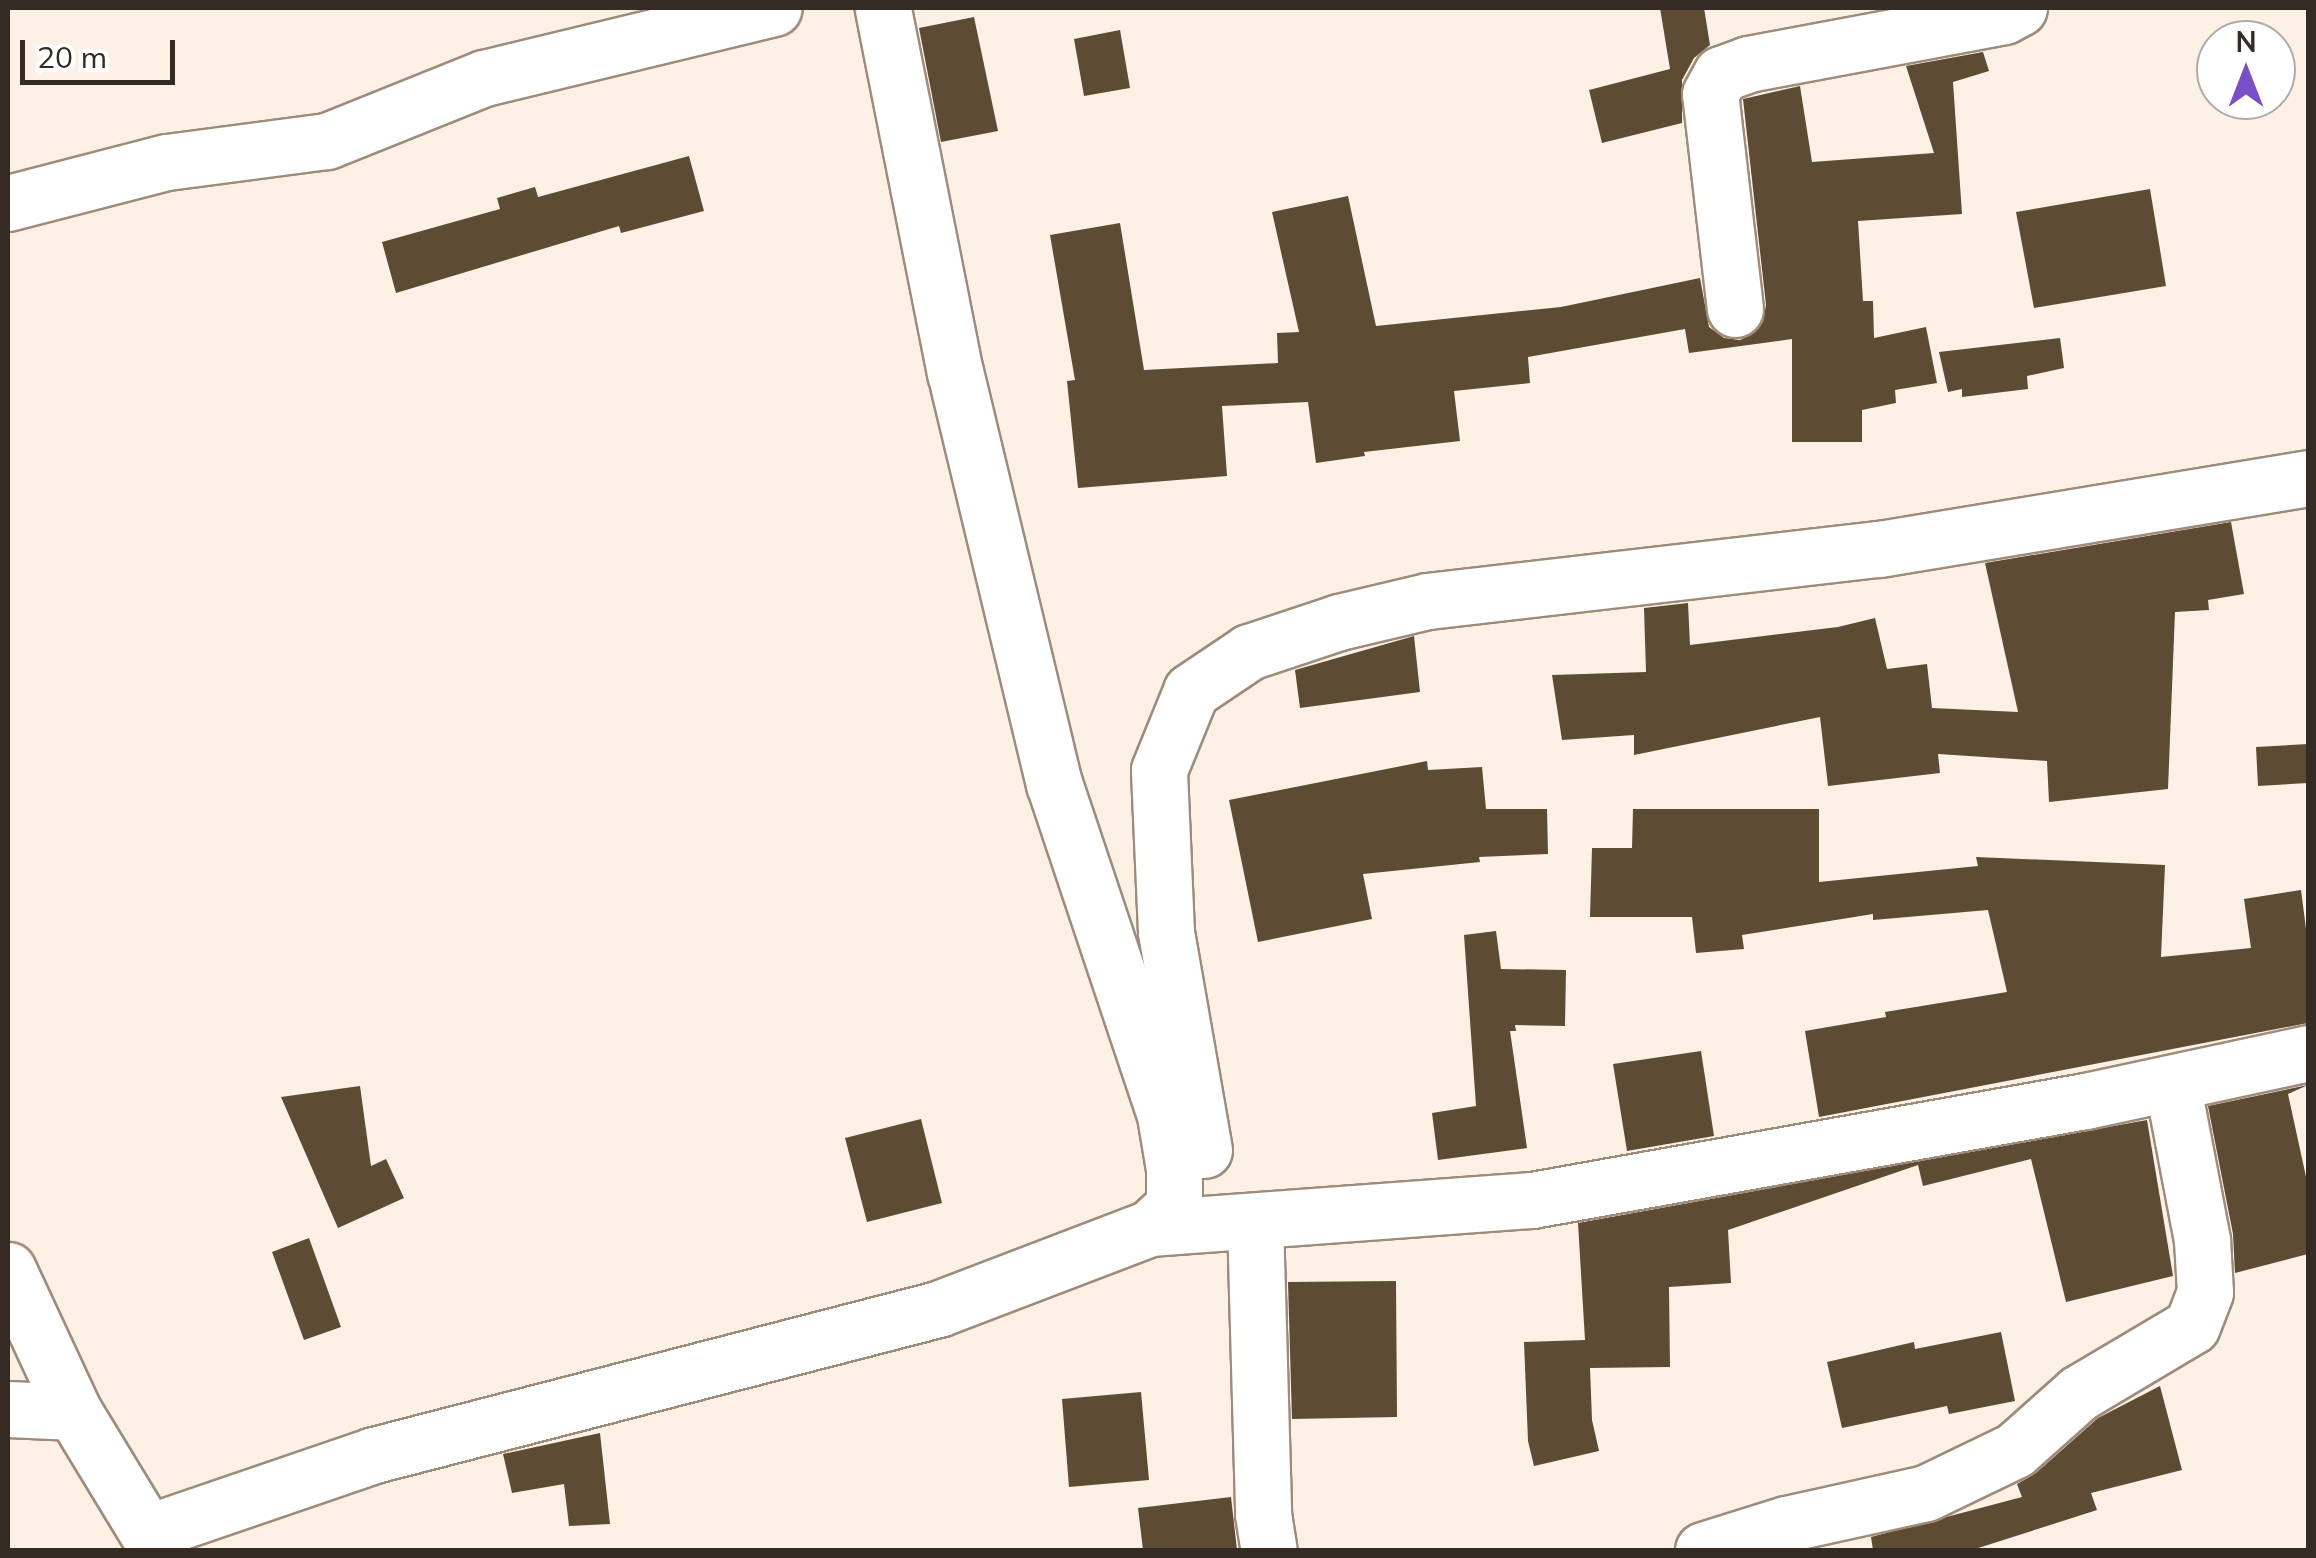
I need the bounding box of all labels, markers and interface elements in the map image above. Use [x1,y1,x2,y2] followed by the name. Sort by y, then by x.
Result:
[25,20,180,82] scale bar
[2196,20,2296,120] north arrow
[2235,24,2257,59] text: N
[37,38,107,76] text: 20 m

